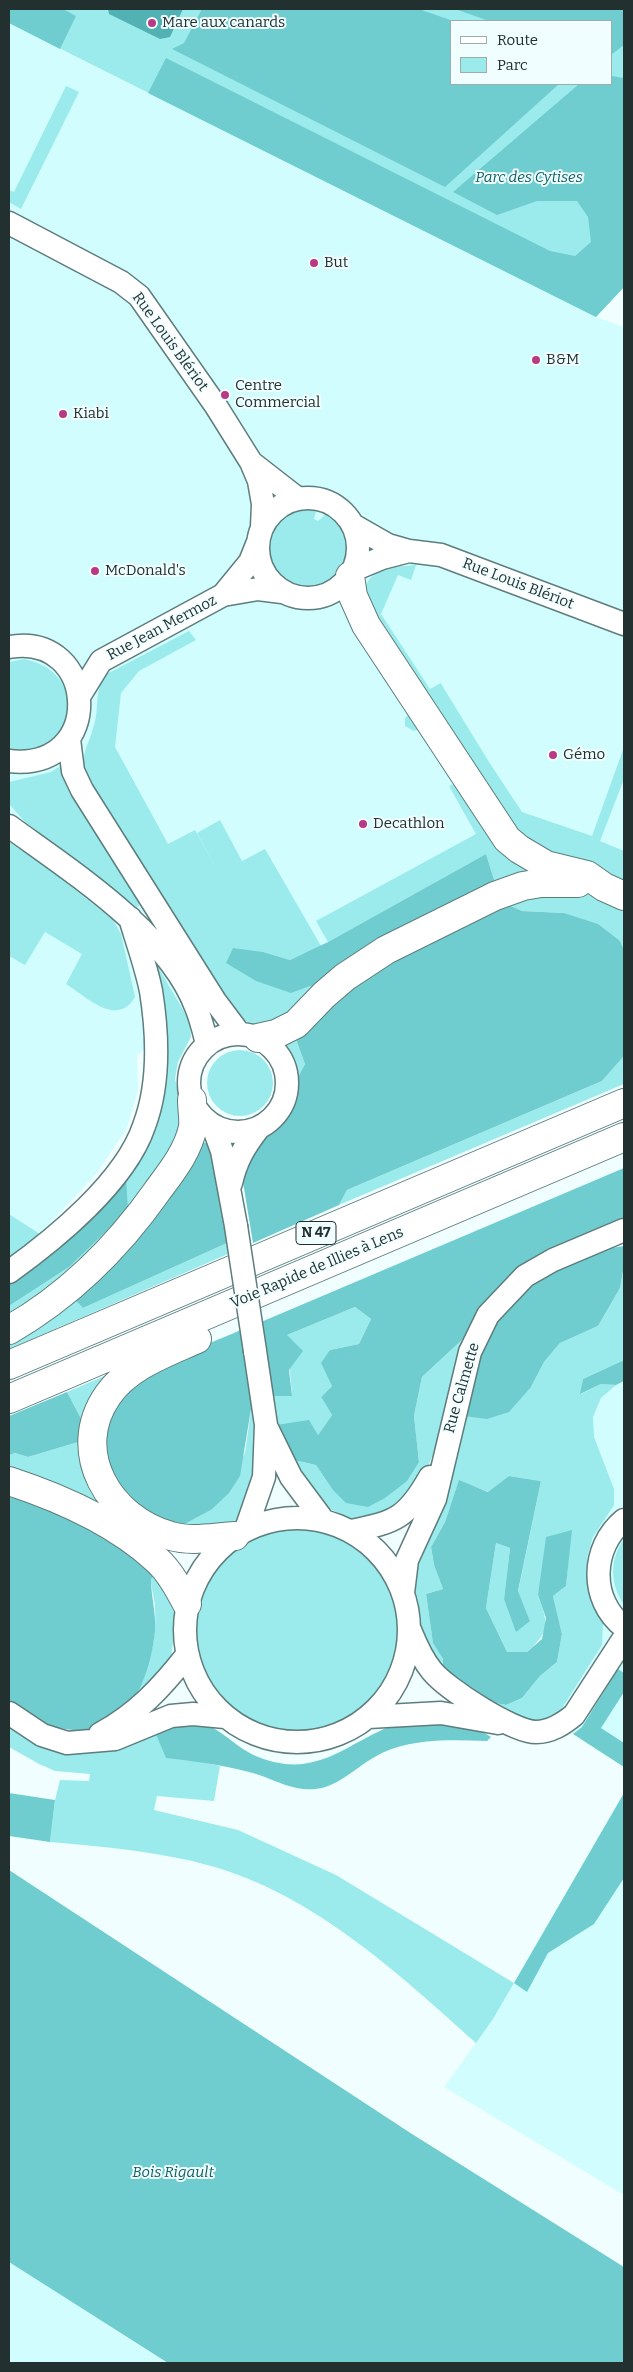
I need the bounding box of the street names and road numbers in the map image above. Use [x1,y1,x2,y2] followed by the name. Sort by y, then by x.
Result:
[128,289,212,395] street label: Rue Louis Blériot
[460,554,576,614] street label: Rue Louis Blériot
[104,591,220,665] street label: Rue Jean Mermoz
[296,1222,336,1244] road number: N 47
[228,1223,406,1313] street label: Voie Rapide de Illies à Lens
[440,1341,484,1435] street label: Rue Calmette

